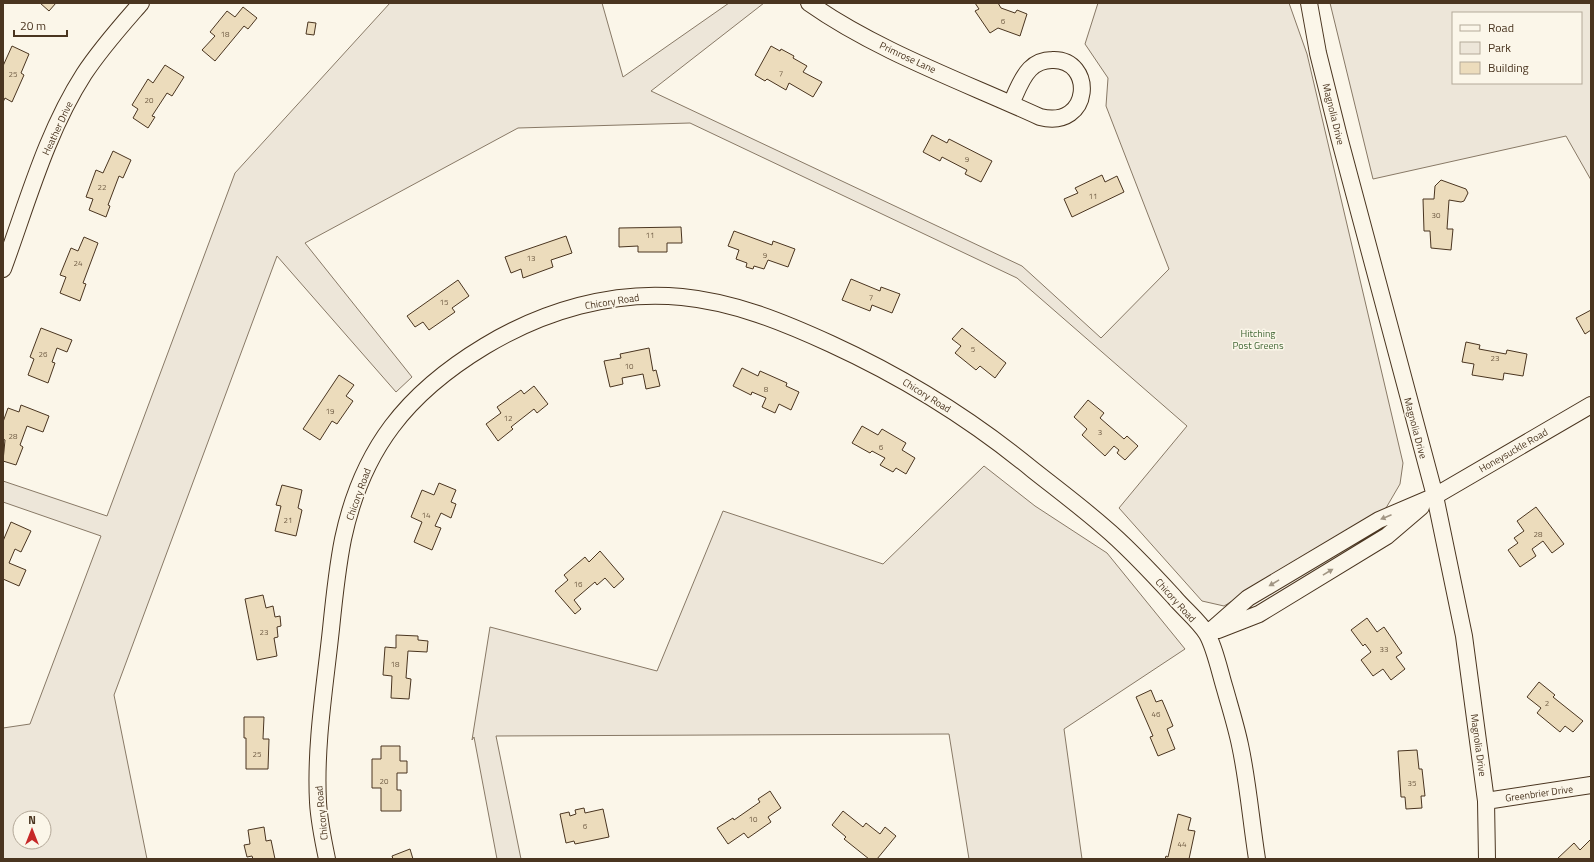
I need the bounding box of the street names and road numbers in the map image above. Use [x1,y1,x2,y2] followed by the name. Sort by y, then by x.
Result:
[877,38,938,77] street label: Primrose Lane
[1319,82,1348,146] street label: Magnolia Drive
[38,99,77,158] street label: Heather Drive
[584,290,640,313] street label: Chicory Road
[900,375,954,416] street label: Chicory Road
[1400,396,1431,460] street label: Magnolia Drive
[1476,425,1551,476] street label: Honeysuckle Road
[342,466,375,522] street label: Chicory Road
[1152,575,1200,626] street label: Chicory Road
[1467,713,1490,777] street label: Magnolia Drive
[1504,781,1574,806] street label: Greenbrier Drive
[311,785,332,841] street label: Chicory Road

